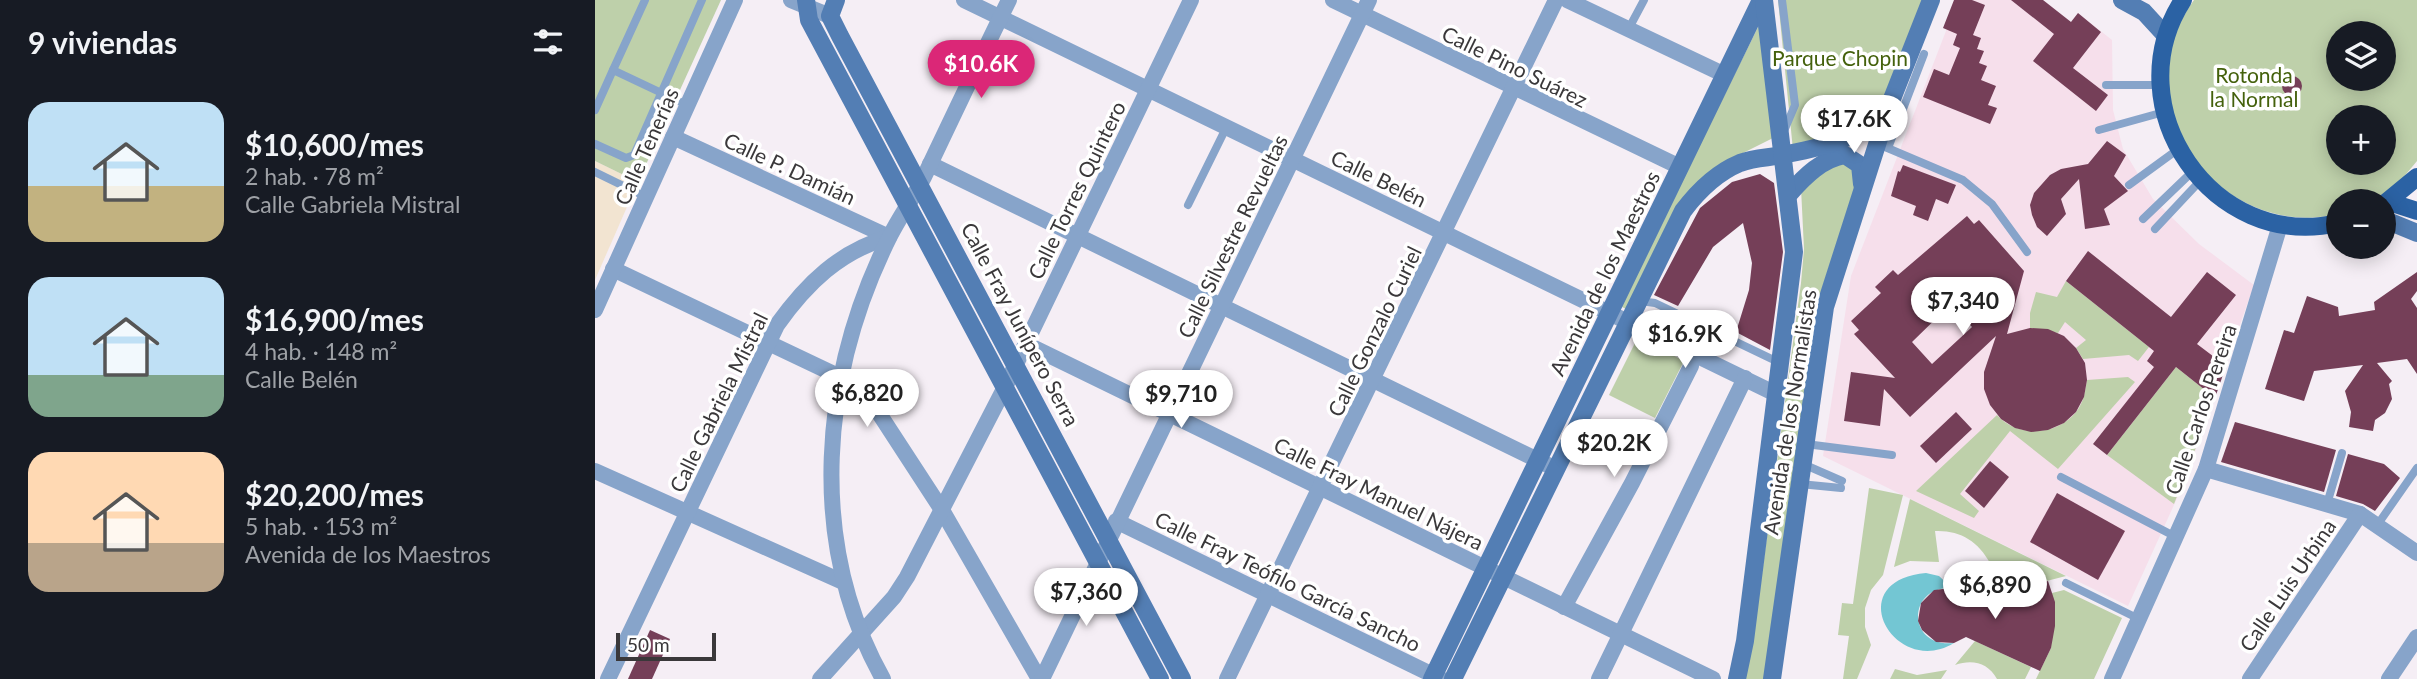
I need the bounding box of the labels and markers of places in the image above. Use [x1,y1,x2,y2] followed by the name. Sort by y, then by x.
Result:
[924,41,1038,100] pin: $10.6K
[1797,96,1911,155] pin: $17.6K
[1906,278,2020,337] pin: $7,340
[1628,310,1742,370] pin: $16.9K
[810,370,924,429] pin: $6,820
[1124,370,1238,430] pin: $9,710
[1557,420,1671,479] pin: $20.2K
[1938,562,2052,621] pin: $6,890
[1029,568,1143,628] pin: $7,360

